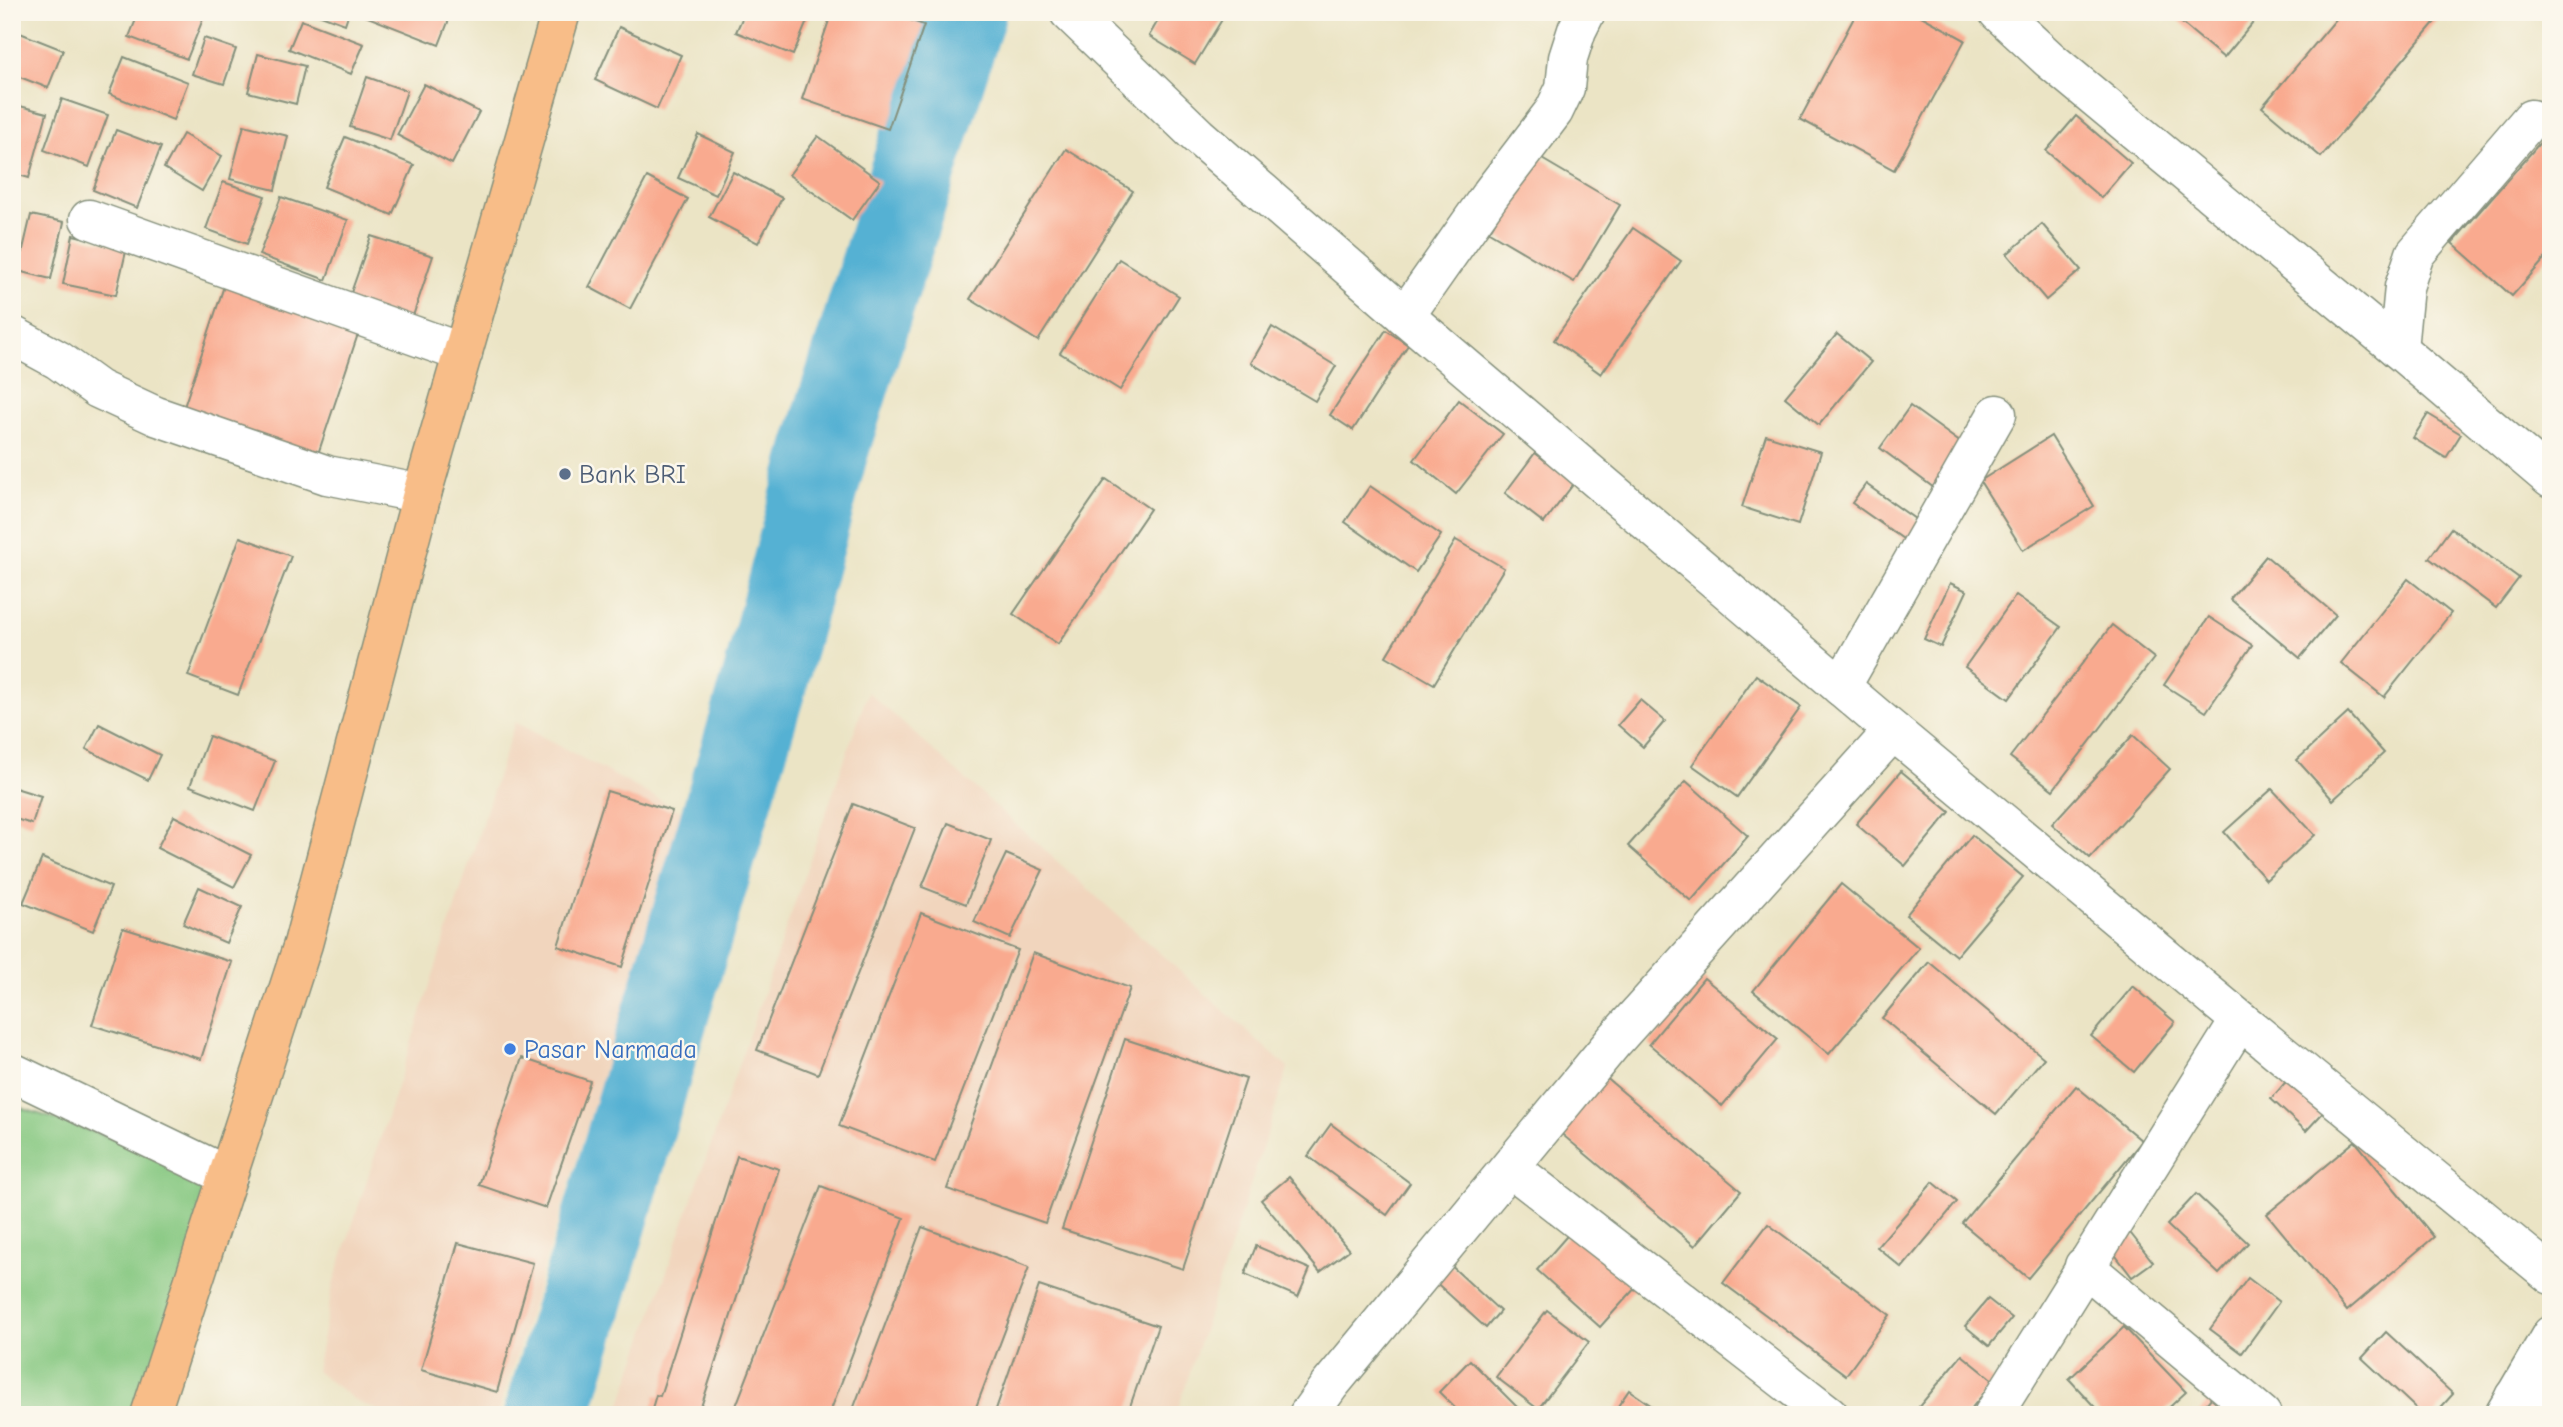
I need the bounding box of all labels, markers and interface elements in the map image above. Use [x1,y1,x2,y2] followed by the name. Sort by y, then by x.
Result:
[579,460,686,490] place label: Bank BRI
[557,466,573,482] marker: Bank BRI
[524,1035,697,1065] place label: Pasar Narmada
[502,1041,518,1057] marker: Pasar Narmada

